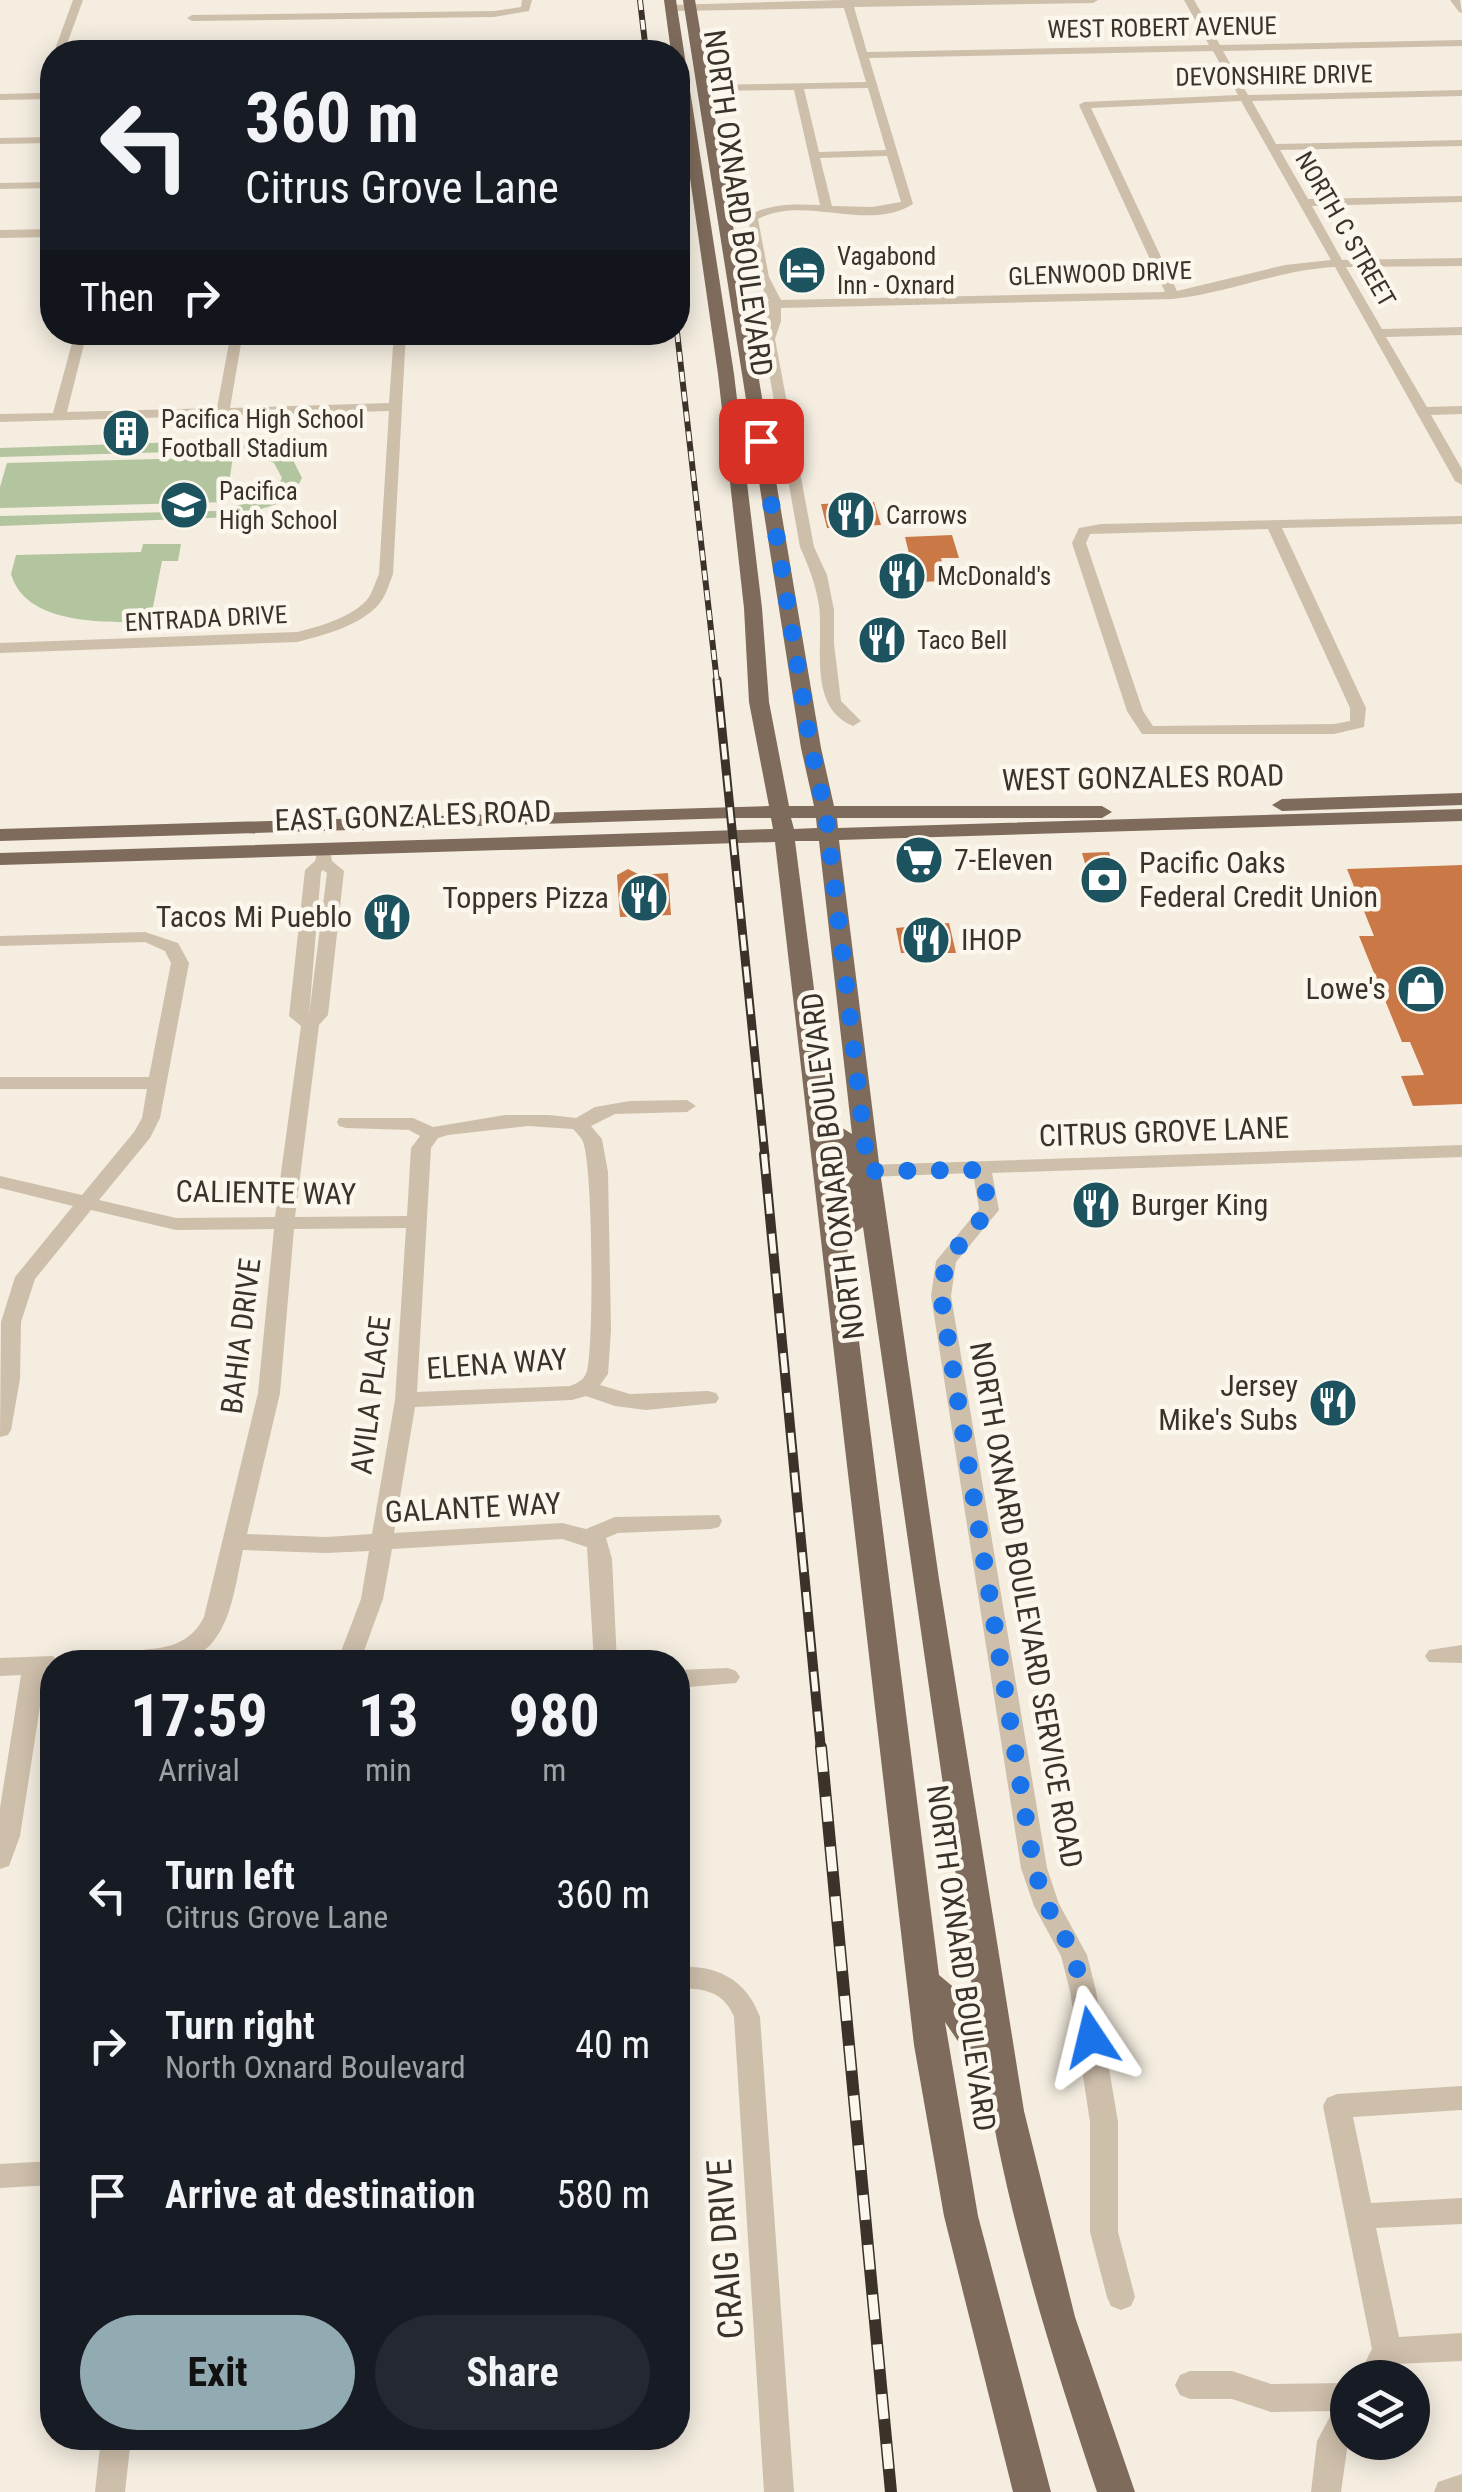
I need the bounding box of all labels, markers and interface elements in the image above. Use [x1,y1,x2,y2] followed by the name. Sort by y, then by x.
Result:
[1047,11,1277,44] street label: WEST ROBERT AVENUE
[697,28,780,378] street label: NORTH OXNARD BOULEVARD
[1175,59,1373,92] street label: DEVONSHIRE DRIVE
[245,77,419,159] text: 360 m
[80,80,210,210] icon: left
[1289,147,1402,312] street label: NORTH C STREET
[245,161,559,214] text: Citrus Grove Lane
[837,242,955,300] place label: Vagabond Inn - Oxnard
[776,244,828,296] hotel icon: Vagabond Inn - Oxnard
[1008,256,1192,291] street label: GLENWOOD DRIVE
[174,270,229,325] icon: right
[80,276,154,320] text: Then
[719,399,804,484] pin
[161,405,364,463] place label: Pacifica High School Football Stadium
[100,407,152,459] building icon: Pacifica High School Football Stadium
[734,414,789,469] icon: arrive
[219,477,338,535] place label: Pacifica High School
[158,479,210,531] school or university icon: Pacifica High School
[825,489,877,541] restaurant icon: Carrows
[886,501,967,530] place label: Carrows
[876,550,928,602] restaurant icon: McDonald's
[937,562,1051,591] place label: McDonald's
[124,600,288,637] street label: ENTRADA DRIVE
[856,614,908,666] restaurant icon: Taco Bell
[917,626,1007,655] place label: Taco Bell
[1001,758,1285,797] street label: WEST GONZALES ROAD
[274,793,552,838] street label: EAST GONZALES ROAD
[893,834,945,886] supermarket icon: 7-Eleven
[954,842,1053,877] place label: 7-Eleven
[1139,845,1378,914] place label: Pacific Oaks Federal Credit Union
[1078,854,1130,906] bank icon: Pacific Oaks Federal Credit Union
[618,872,670,924] restaurant icon: Toppers Pizza
[442,880,609,915] place label: Toppers Pizza
[361,891,413,943] restaurant icon: Tacos Mi Pueblo
[156,899,352,934] place label: Tacos Mi Pueblo
[900,914,952,966] restaurant icon: IHOP
[961,922,1022,957] place label: IHOP
[1395,963,1447,1015] shop icon: Lowe's
[1306,971,1386,1006] place label: Lowe's
[794,991,871,1342] street label: NORTH OXNARD BOULEVARD
[1038,1110,1290,1153] street label: CITRUS GROVE LANE
[175,1173,357,1212] street label: CALIENTE WAY
[1070,1179,1122,1231] restaurant icon: Burger King
[1131,1187,1268,1222] place label: Burger King
[214,1256,267,1416] street label: BAHIA DRIVE
[343,1314,398,1476] street label: AVILA PLACE
[963,1339,1090,1871] street label: NORTH OXNARD BOULEVARD SERVICE ROAD
[425,1341,569,1386] street label: ELENA WAY
[1158,1368,1298,1437] place label: Jersey Mike's Subs
[1307,1377,1359,1429] restaurant icon: Jersey Mike's Subs
[384,1485,562,1530] street label: GALANTE WAY
[130,1680,268,1751] text: 17:59
[358,1680,419,1751] text: 13
[509,1680,600,1751] text: 980
[158,1751,240,1789] text: Arrival
[365,1751,412,1789] text: min
[542,1751,566,1789] text: m
[920,1783,1003,2133] street label: NORTH OXNARD BOULEVARD
[165,1854,295,1898] text: Turn left
[80,1868,135,1923] icon: left
[556,1873,650,1917] text: 360 m
[165,1898,388,1936] text: Citrus Grove Lane
[1039,1985,1143,2089] position arrow
[165,2004,315,2048] text: Turn right
[80,2018,135,2073] icon: right
[575,2023,650,2067] text: 40 m
[165,2048,466,2086] text: North Oxnard Boulevard
[699,2158,752,2340] street label: CRAIG DRIVE
[80,2168,135,2223] icon: arrive
[165,2173,475,2217] text: Arrive at destination
[556,2173,650,2217] text: 580 m
[80,2315,355,2430] button: Exit
[375,2315,650,2430] button: Share
[1330,2360,1430,2460] map controls
[1330,2360,1430,2460] button: layers

